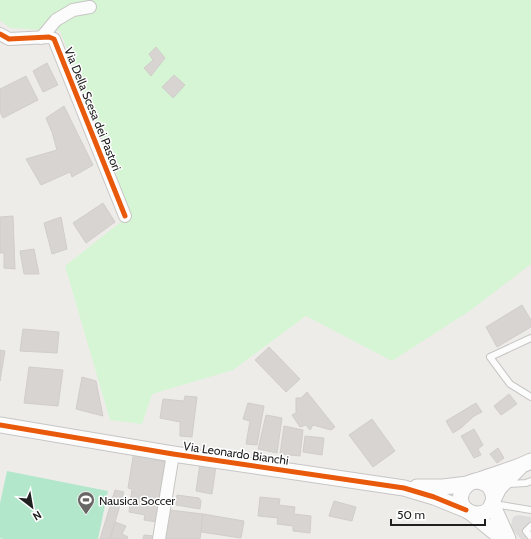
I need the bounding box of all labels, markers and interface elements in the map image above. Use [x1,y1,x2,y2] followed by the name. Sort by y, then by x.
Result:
[61,45,125,173] street label: Via Della Scesa dei Pastori
[182,438,290,468] street label: Via Leonardo Bianchi
[12,487,52,527] north arrow
[76,490,96,515] sports icon: Nausica Soccer
[99,493,175,508] place label: Nausica Soccer
[391,501,485,527] scale bar
[397,507,425,522] text: 50 m
[30,508,44,524] text: N

